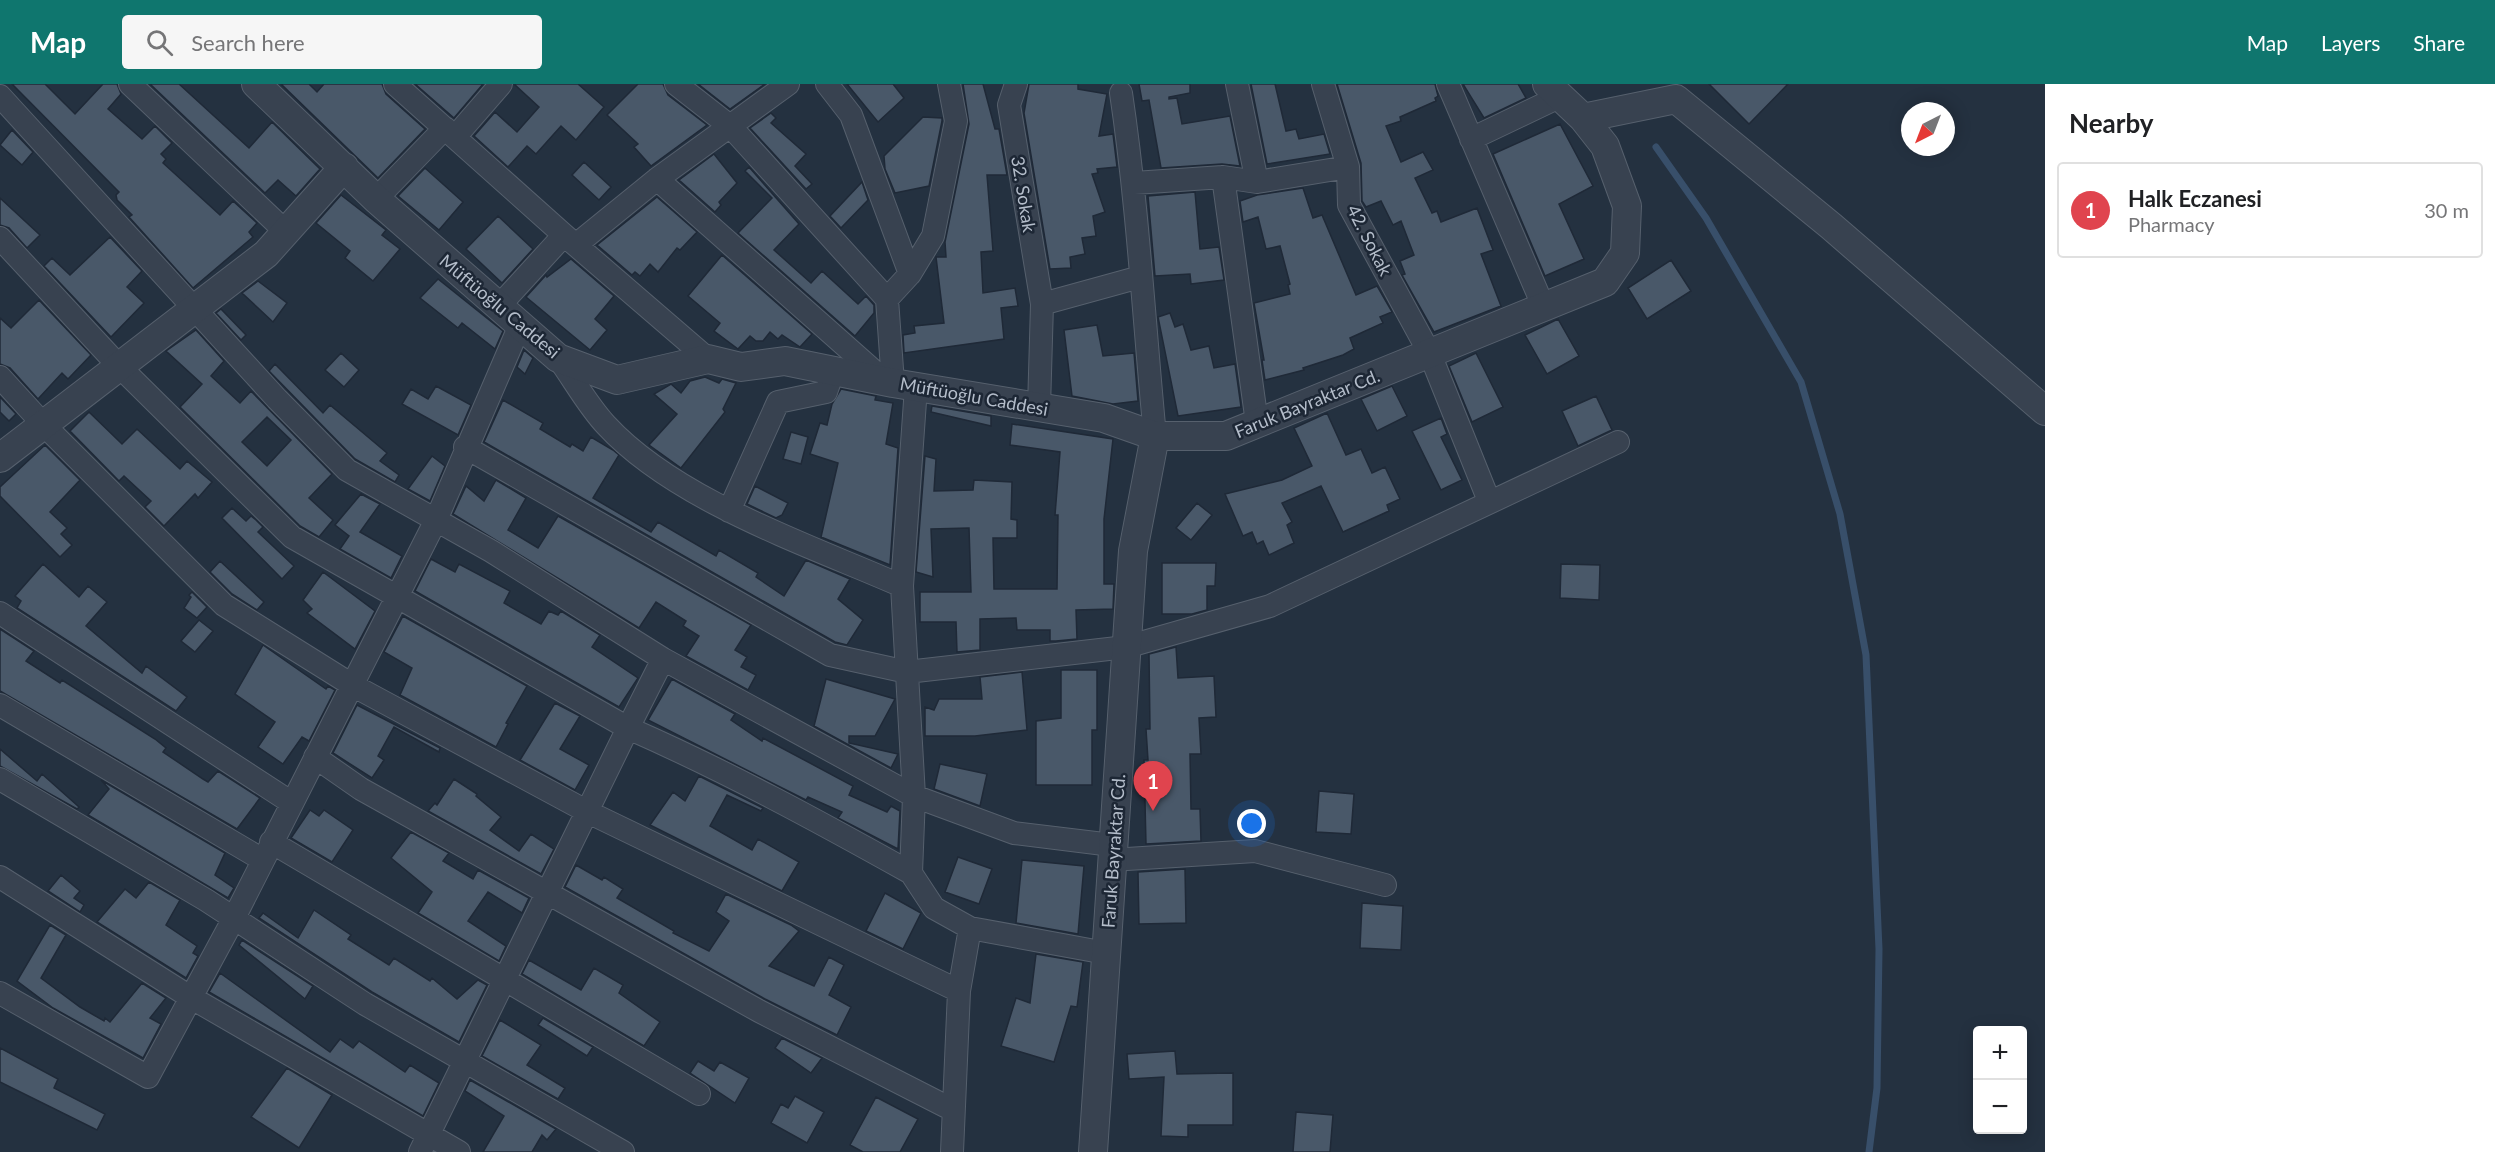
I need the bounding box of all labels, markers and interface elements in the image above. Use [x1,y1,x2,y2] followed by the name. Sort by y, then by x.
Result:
[122,15,542,69] search box
[30,25,86,59] text: Map
[143,26,176,59] icon: search
[191,29,305,56] text: Search here
[2247,30,2288,55] text: Map
[2321,30,2380,55] text: Layers
[2413,30,2465,55] text: Share
[1901,102,1955,156] north arrow
[2069,107,2154,139] text: Nearby
[1007,154,1041,235] street label: 32. Sokak
[2128,185,2262,212] text: Halk Eczanesi
[2085,198,2096,222] text: 1
[2424,198,2469,222] text: 30 m
[1343,201,1398,280] street label: 42. Sokak
[2128,212,2215,236] text: Pharmacy
[435,249,565,363] street label: Müftüoğlu Caddesi
[1231,364,1383,442] street label: Faruk Bayraktar Cd.
[898,372,1050,420] street label: Müftüoğlu Caddesi
[1134,762,1172,811] pin: 1
[1097,773,1129,929] street label: Faruk Bayraktar Cd.
[1237,809,1266,838] your location
[1973,1026,2027,1134] map controls
[1973,1026,2027,1080] button: +
[1973,1080,2027,1134] button: −

